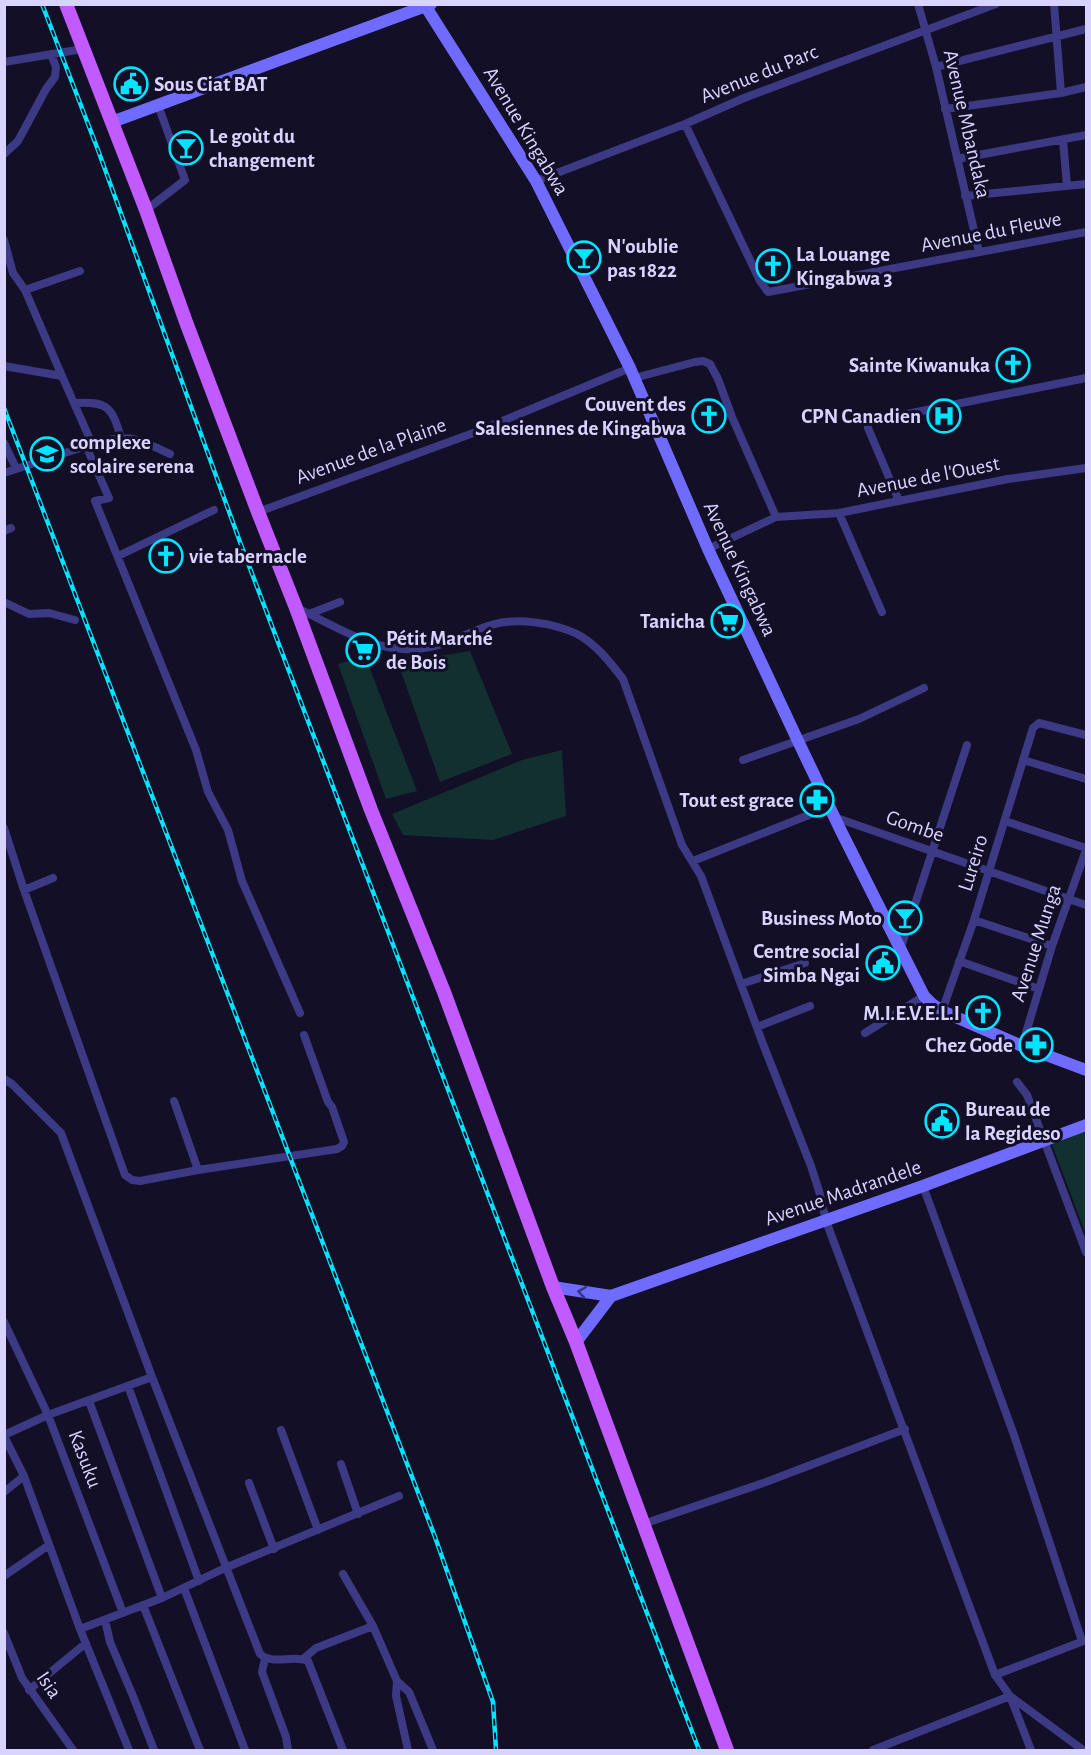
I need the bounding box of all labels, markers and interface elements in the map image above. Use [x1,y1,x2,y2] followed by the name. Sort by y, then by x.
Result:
[697,41,821,107] street label: Avenue du Parc
[940,48,994,201] street label: Avenue Mbandaka
[479,63,573,199] street label: Avenue Kingabwa
[113,66,149,102] public building icon: Sous Ciat BAT
[154,74,268,95] place label: Sous Ciat BAT
[209,126,315,171] place label: Le goùt du changement
[168,130,204,166] bar icon: Le goùt du changement
[919,208,1063,256] street label: Avenue du Fleuve
[607,236,679,281] place label: N'oublie pas 1822
[566,240,602,276] bar icon: N'oublie pas 1822
[796,244,893,289] place label: La Louange Kingabwa 3
[755,248,791,284] church icon: La Louange Kingabwa 3
[995,347,1031,383] church icon: Sainte Kiwanuka
[849,355,990,376] place label: Sainte Kiwanuka
[475,394,686,439] place label: Couvent des Salesiennes de Kingabwa
[691,398,727,434] church icon: Couvent des Salesiennes de Kingabwa
[926,398,962,434] hospital icon: CPN Canadien
[801,406,921,427] place label: CPN Canadien
[293,414,449,488] street label: Avenue de la Plaine
[70,432,194,477] place label: complexe scolaire serena
[29,436,65,472] school or university icon: complexe scolaire serena
[855,453,1002,501] street label: Avenue de l'Ouest
[700,499,780,640] street label: Avenue Kingabwa
[148,538,184,574] church icon: vie tabernacle
[189,546,307,567] place label: vie tabernacle
[710,603,746,639] supermarket icon: Tanicha
[640,611,705,632] place label: Tanicha
[386,628,493,673] place label: Pétit Marché de Bois
[345,632,381,668] supermarket icon: Pétit Marché de Bois
[799,782,835,818] pharmacy icon: Tout est grace
[679,790,794,811] place label: Tout est grace
[883,806,947,846] street label: Gombe
[955,832,991,894] street label: Lureiro
[1007,882,1065,1004] street label: Avenue Munga
[887,900,923,936] bar icon: Business Moto
[761,908,882,929] place label: Business Moto
[753,941,860,986] place label: Centre social Simba Ngai
[865,945,901,981] public building icon: Centre social Simba Ngai
[965,995,1001,1031] church icon: M.I.E.V.E.L.I
[863,1003,960,1024] place label: M.I.E.V.E.L.I
[1018,1027,1054,1063] pharmacy icon: Chez Gode
[925,1035,1013,1056] place label: Chez Gode
[965,1099,1061,1144] place label: Bureau de la Regideso
[924,1103,960,1139] public building icon: Bureau de la Regideso
[762,1156,924,1230] street label: Avenue Madrandele
[578,1286,587,1298] one-way arrow
[64,1427,106,1491] street label: Kasuku
[33,1668,66,1703] street label: Isia

